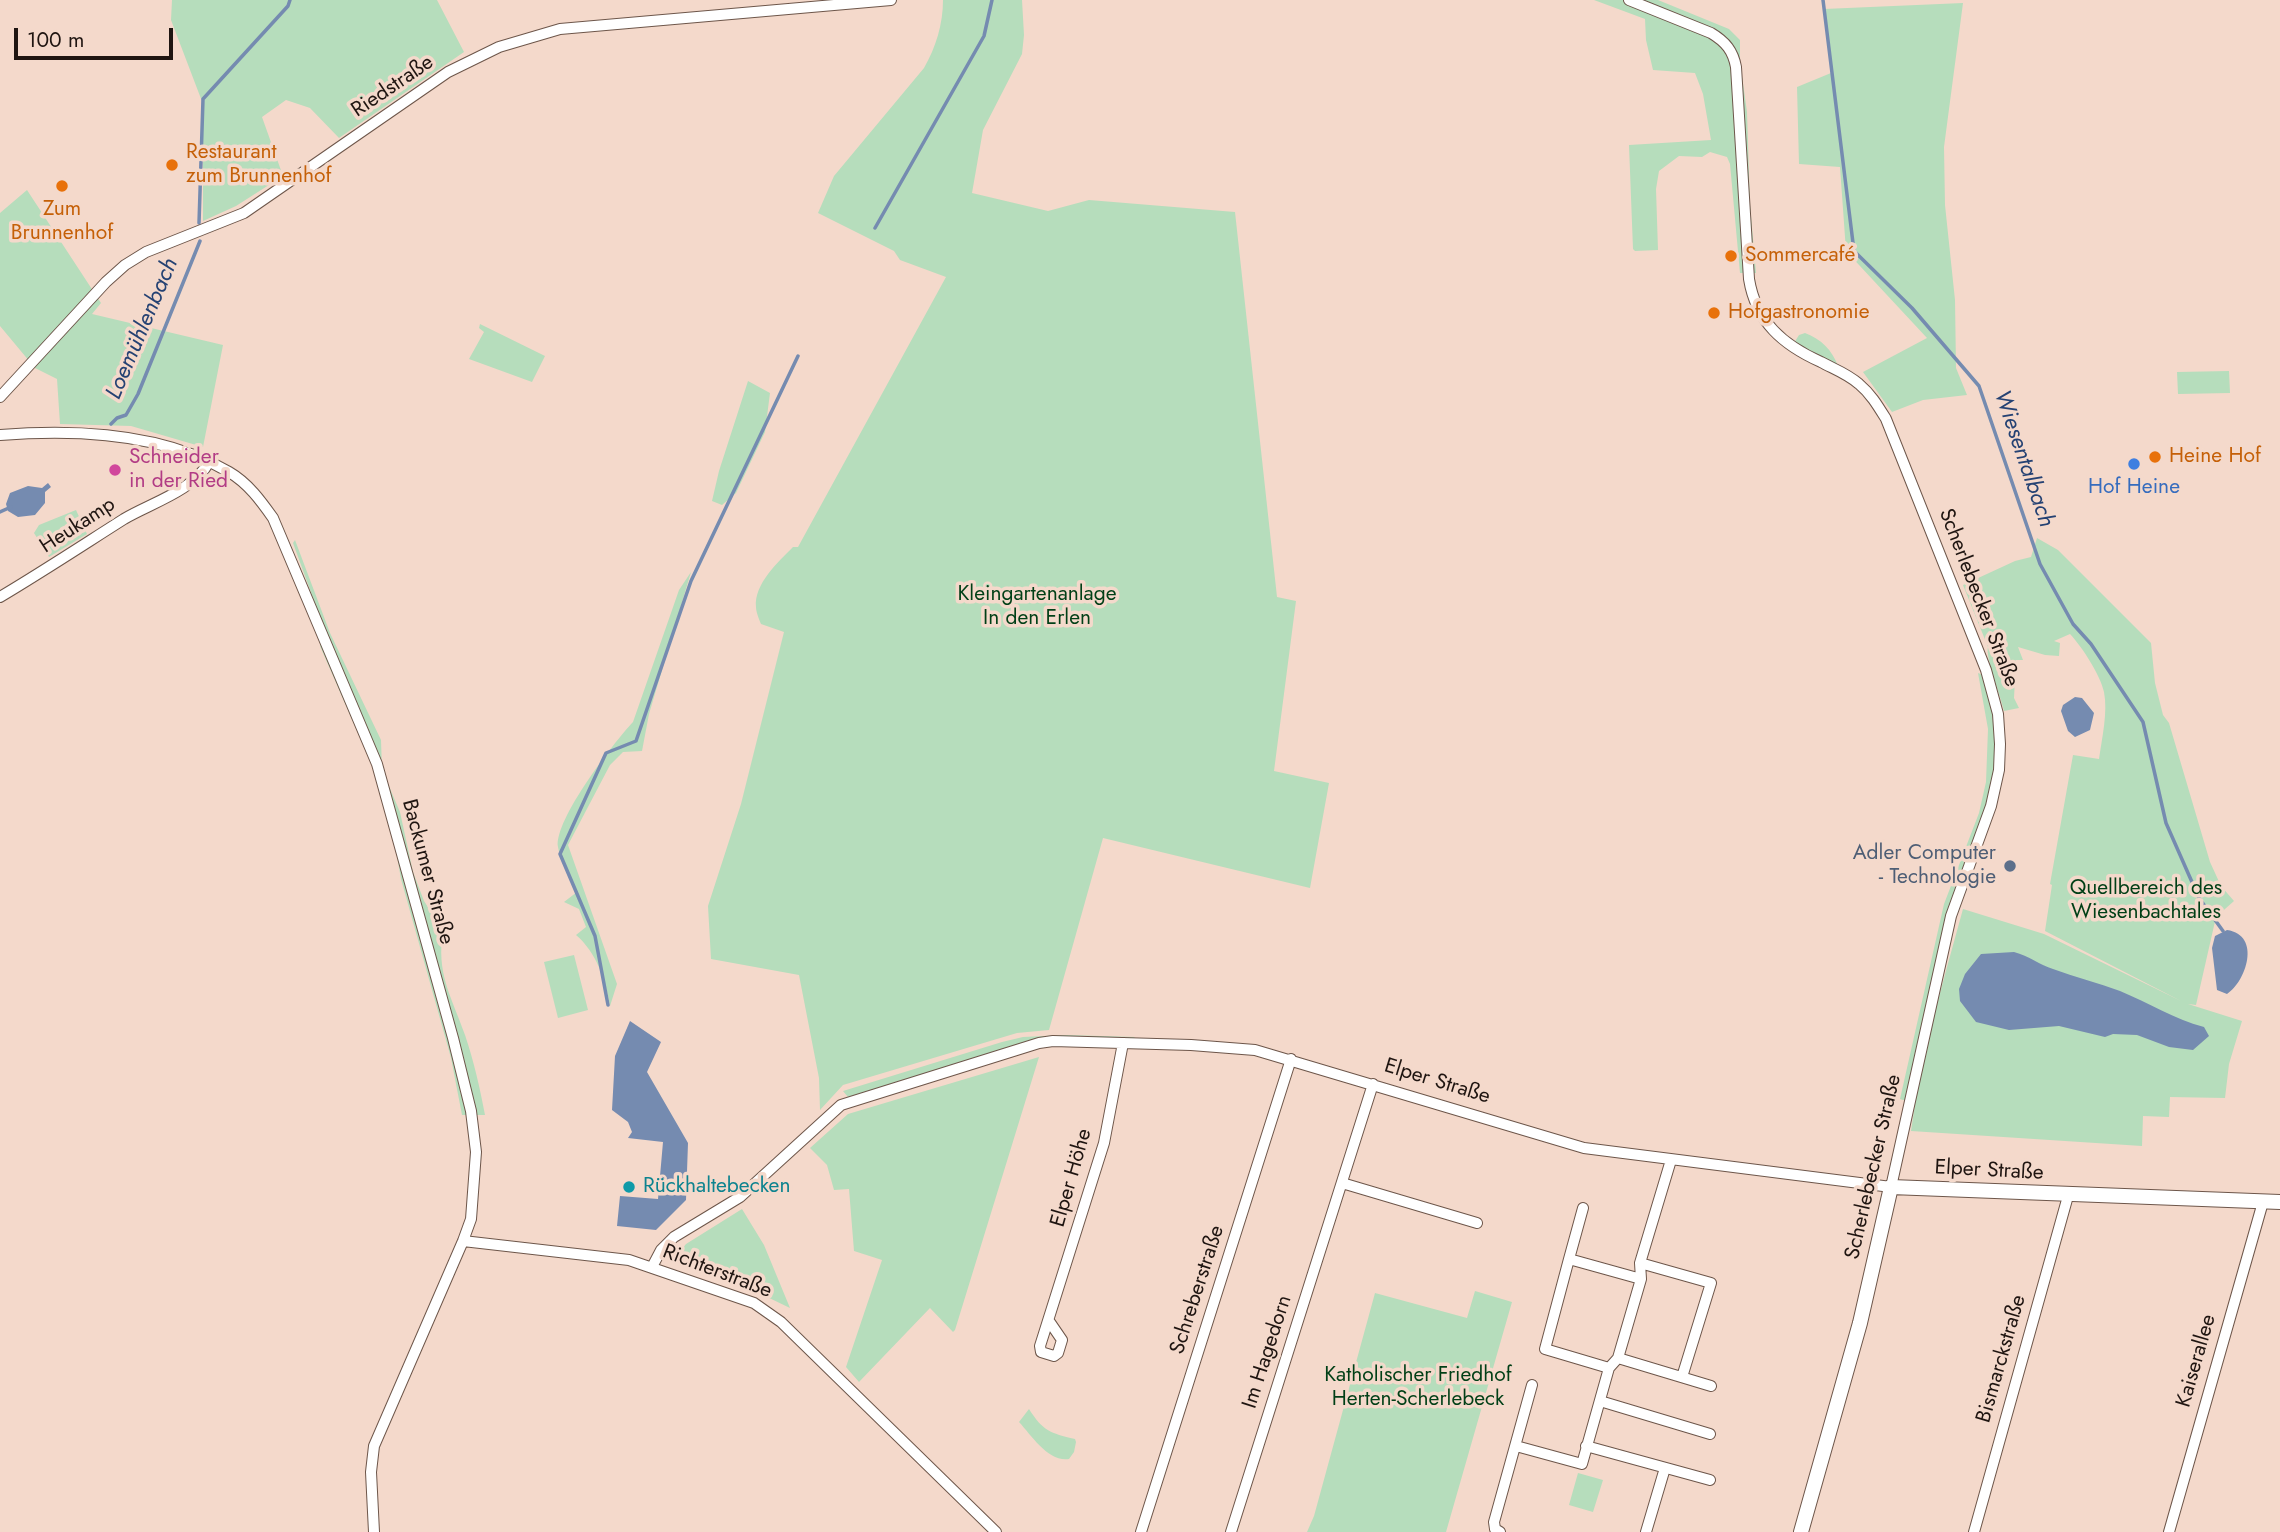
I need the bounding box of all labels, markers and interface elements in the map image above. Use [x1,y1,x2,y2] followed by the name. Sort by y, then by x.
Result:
[18,14,177,58] scale bar
[27,25,84,55] text: 100 m
[347,50,439,124] street label: Riedstraße
[186,140,331,190] place label: Restaurant zum Brunnenhof
[164,157,180,173] marker: Restaurant zum Brunnenhof
[54,178,70,194] marker: Zum Brunnenhof
[11,197,113,247] place label: Zum Brunnenhof
[1745,243,1855,269] place label: Sommercafé
[1723,248,1739,264] marker: Sommercafé
[101,254,185,404] water label: Loemühlenbach
[1728,300,1870,326] place label: Hofgastronomie
[1706,305,1722,321] marker: Hofgastronomie
[1987,387,2059,531] water label: Wiesentalbach
[2169,444,2261,470] place label: Heine Hof
[129,445,228,495] place label: Schneider in der Ried
[2147,449,2163,465] marker: Heine Hof
[2126,456,2142,472] marker: Hof Heine
[107,462,123,478] marker: Schneider in der Ried
[2088,475,2180,501] place label: Hof Heine
[36,492,120,560] street label: Heukamp
[1932,505,2024,691] street label: Scherlebecker Straße
[958,582,1116,632] park label: Kleingartenanlage In den Erlen
[396,797,458,947] street label: Backumer Straße
[1853,841,1996,891] place label: Adler Computer - Technologie
[2002,858,2018,874] marker: Adler Computer - Technologie
[2070,876,2222,926] park label: Quellbereich des Wiesenbachtales
[1381,1054,1493,1110] street label: Elper Straße
[1840,1072,1908,1262] street label: Scherlebecker Straße
[1046,1126,1098,1230] street label: Elper Höhe
[1934,1156,2044,1186] street label: Elper Straße
[643,1174,790,1200] place label: Rückhaltebecken
[621,1179,637,1195] marker: Rückhaltebecken
[1165,1223,1231,1357] street label: Schreberstraße
[659,1240,775,1304] street label: Richterstraße
[1238,1292,1298,1412] street label: Im Hagedorn
[1972,1292,2032,1426] street label: Bismarckstraße
[2172,1312,2222,1410] street label: Kaiserallee
[1324,1363,1512,1413] park label: Katholischer Friedhof Herten-Scherlebeck

